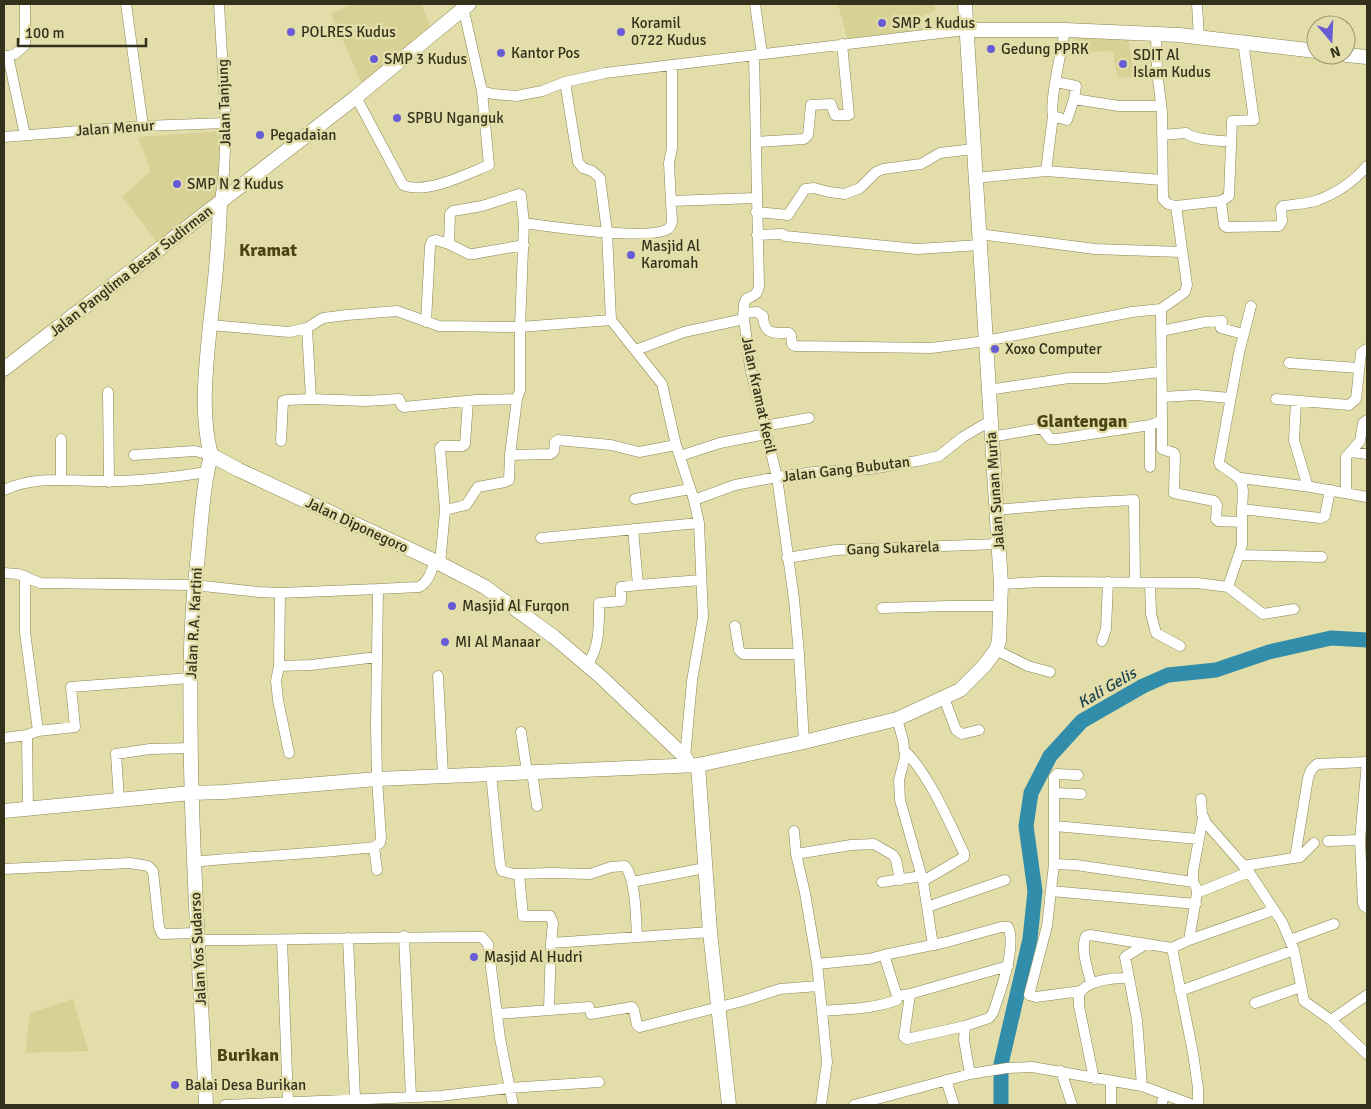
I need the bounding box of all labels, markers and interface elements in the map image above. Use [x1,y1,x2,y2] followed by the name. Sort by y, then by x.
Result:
[631,14,707,49] place label: Koramil 0722 Kudus
[892,14,976,32] place label: SMP 1 Kudus
[18,15,145,47] scale bar
[1306,15,1356,65] north arrow
[876,17,888,29] marker: SMP 1 Kudus
[301,23,396,41] place label: POLRES Kudus
[25,24,65,42] text: 100 m
[285,26,297,38] marker: POLRES Kudus
[615,26,627,38] marker: Koramil 0722 Kudus
[1001,40,1089,58] place label: Gedung PPRK
[1328,42,1342,61] text: N
[985,43,997,55] marker: Gedung PPRK
[511,44,580,62] place label: Kantor Pos
[1133,46,1211,81] place label: SDIT Al Islam Kudus
[495,47,507,59] marker: Kantor Pos
[384,50,468,68] place label: SMP 3 Kudus
[368,53,380,65] marker: SMP 3 Kudus
[1117,58,1129,70] marker: SDIT Al Islam Kudus
[213,59,235,147] street label: Jalan Tanjung
[407,109,504,127] place label: SPBU Nganguk
[391,112,403,124] marker: SPBU Nganguk
[75,116,155,140] street label: Jalan Menur
[270,126,337,144] place label: Pegadaian
[254,129,266,141] marker: Pegadaian
[187,175,284,193] place label: SMP N 2 Kudus
[171,178,183,190] marker: SMP N 2 Kudus
[46,202,216,340] street label: Jalan Panglima Besar Sudirman
[641,237,700,272] place label: Masjid Al Karomah
[239,239,297,261] district label: Kramat
[625,249,637,261] marker: Masjid Al Karomah
[738,335,780,455] street label: Jalan Kramat Kecil
[1005,340,1102,358] place label: Xoxo Computer
[989,343,1001,355] marker: Xoxo Computer
[1037,410,1127,432] district label: Glantengan
[982,431,1008,551] street label: Jalan Sunan Muria
[781,452,911,486] street label: Jalan Gang Bubutan
[303,493,411,557] street label: Jalan Diponegoro
[846,537,940,559] street label: Gang Sukarela
[182,567,206,679] street label: Jalan R.A. Kartini
[462,597,569,615] place label: Masjid Al Furqon
[446,600,458,612] marker: Masjid Al Furqon
[455,633,541,651] place label: MI Al Manaar
[439,636,451,648] marker: MI Al Manaar
[1074,662,1142,713] water label: Kali Gelis
[186,892,210,1006] street label: Jalan Yos Sudarso
[484,948,583,966] place label: Masjid Al Hudri
[468,951,480,963] marker: Masjid Al Hudri
[217,1044,279,1066] district label: Burikan
[185,1076,306,1094] place label: Balai Desa Burikan
[169,1079,181,1091] marker: Balai Desa Burikan

